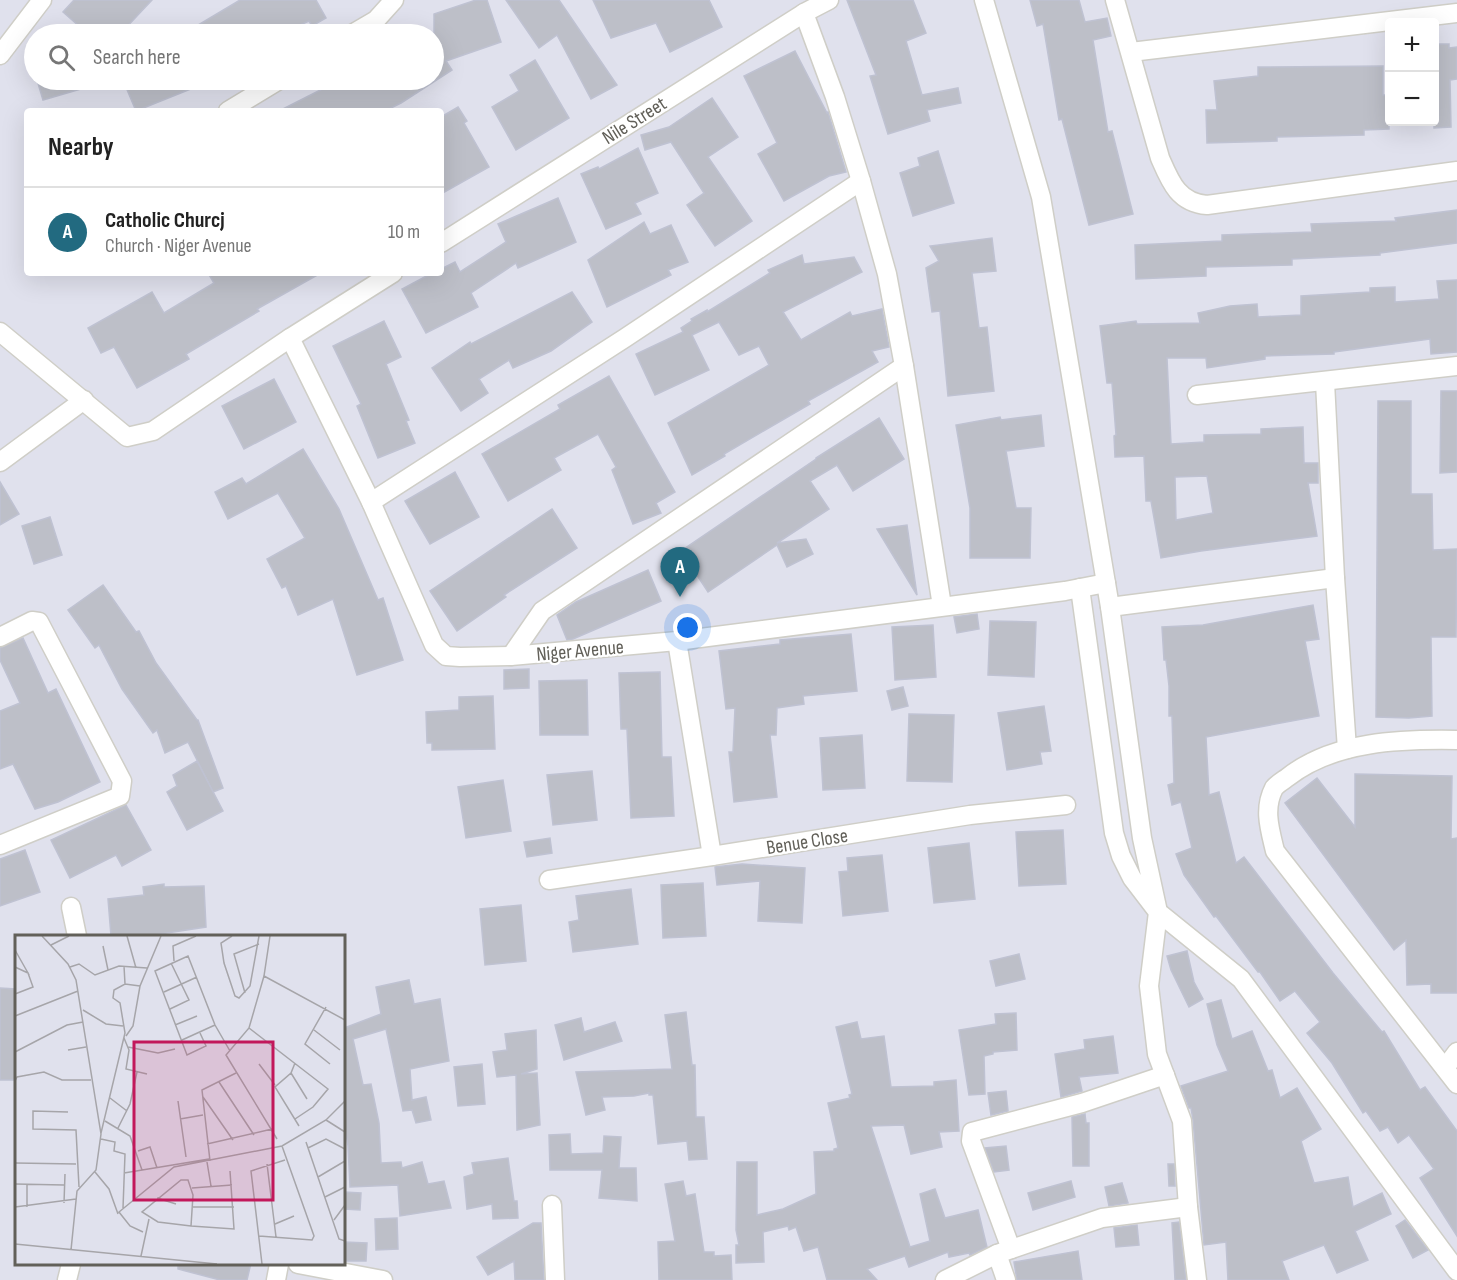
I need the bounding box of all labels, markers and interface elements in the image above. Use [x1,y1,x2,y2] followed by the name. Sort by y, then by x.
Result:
[1385,18,1439,126] map controls
[1385,18,1439,72] button: +
[24,24,444,90] search box
[45,41,78,74] icon: search
[93,44,180,71] text: Search here
[1385,72,1439,126] button: −
[598,92,671,150] street label: Nile Street
[48,132,114,163] text: Nearby
[105,207,225,234] text: Catholic Churcj
[63,220,72,244] text: A
[388,220,420,244] text: 10 m
[105,234,252,258] text: Church · Niger Avenue
[660,548,700,597] pin: A
[673,613,702,642] your location
[535,635,625,667] street label: Niger Avenue
[765,824,850,860] street label: Benue Close
[15,935,345,1265] inset map

